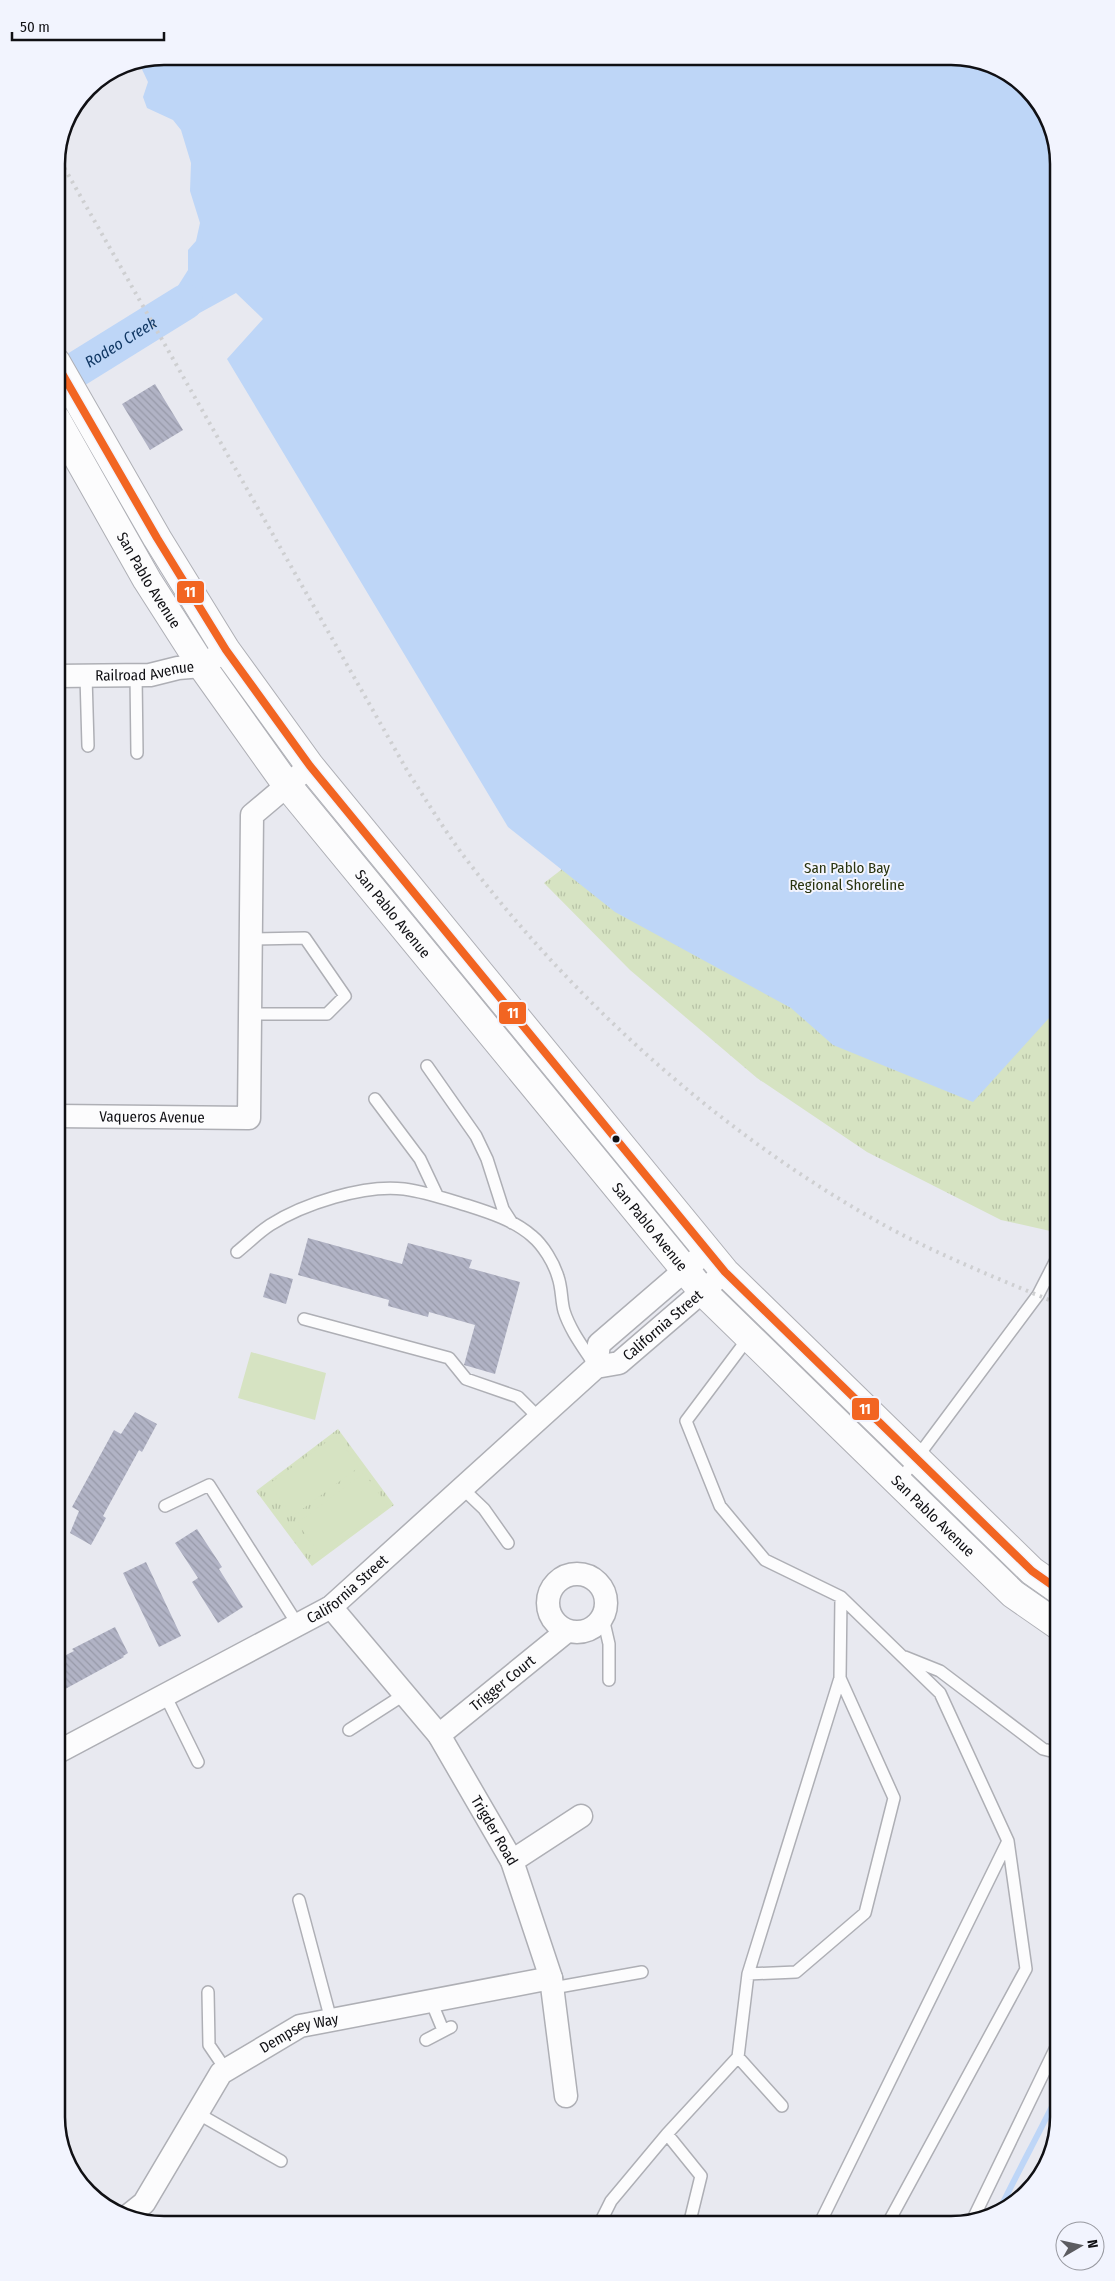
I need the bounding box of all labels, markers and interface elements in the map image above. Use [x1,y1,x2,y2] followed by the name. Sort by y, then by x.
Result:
[12,10,165,42] scale bar
[20,18,50,36] text: 50 m
[81,313,160,372] water label: Rodeo Creek
[113,529,185,632] street label: San Pablo Avenue
[176,580,205,604] line badge: 11
[184,584,196,601] text: 11
[95,658,195,685] street label: Railroad Avenue
[789,859,905,894] park label: San Pablo Bay Regional Shoreline
[351,866,434,962] street label: San Pablo Avenue
[498,1001,527,1025] line badge: 11
[507,1005,519,1022] text: 11
[99,1107,205,1127] street label: Vaqueros Avenue
[611,1134,621,1144] unlabelled marker
[608,1179,691,1275] street label: San Pablo Avenue
[619,1286,707,1365] street label: California Street
[851,1397,880,1421] line badge: 11
[859,1401,871,1418] text: 11
[888,1471,978,1560] street label: San Pablo Avenue
[304,1551,392,1627] street label: California Street
[466,1651,539,1715] street label: Trigger Court
[467,1792,522,1869] street label: Trigder Road
[256,2010,340,2057] street label: Dempsey Way
[1055,2221,1105,2271] north arrow
[1083,2239,1101,2250] text: N

